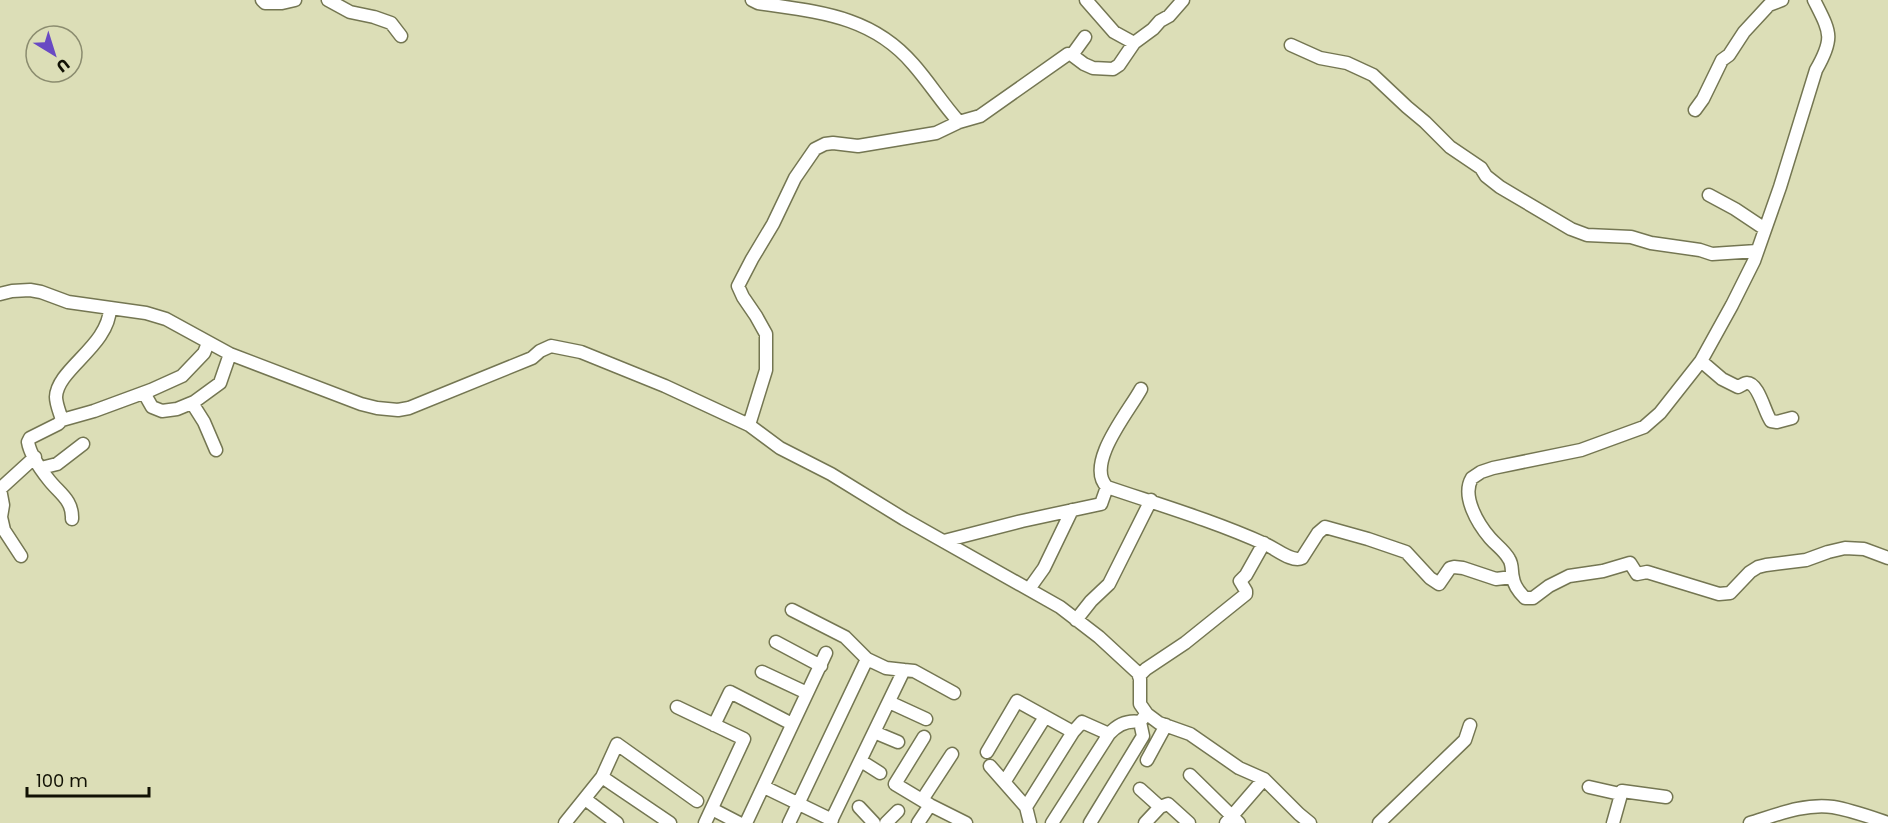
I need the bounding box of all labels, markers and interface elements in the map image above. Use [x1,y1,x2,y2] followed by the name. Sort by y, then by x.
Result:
[24,24,84,84] north arrow
[51,53,74,78] text: U
[27,760,148,798] scale bar
[36,768,88,793] text: 100 m

